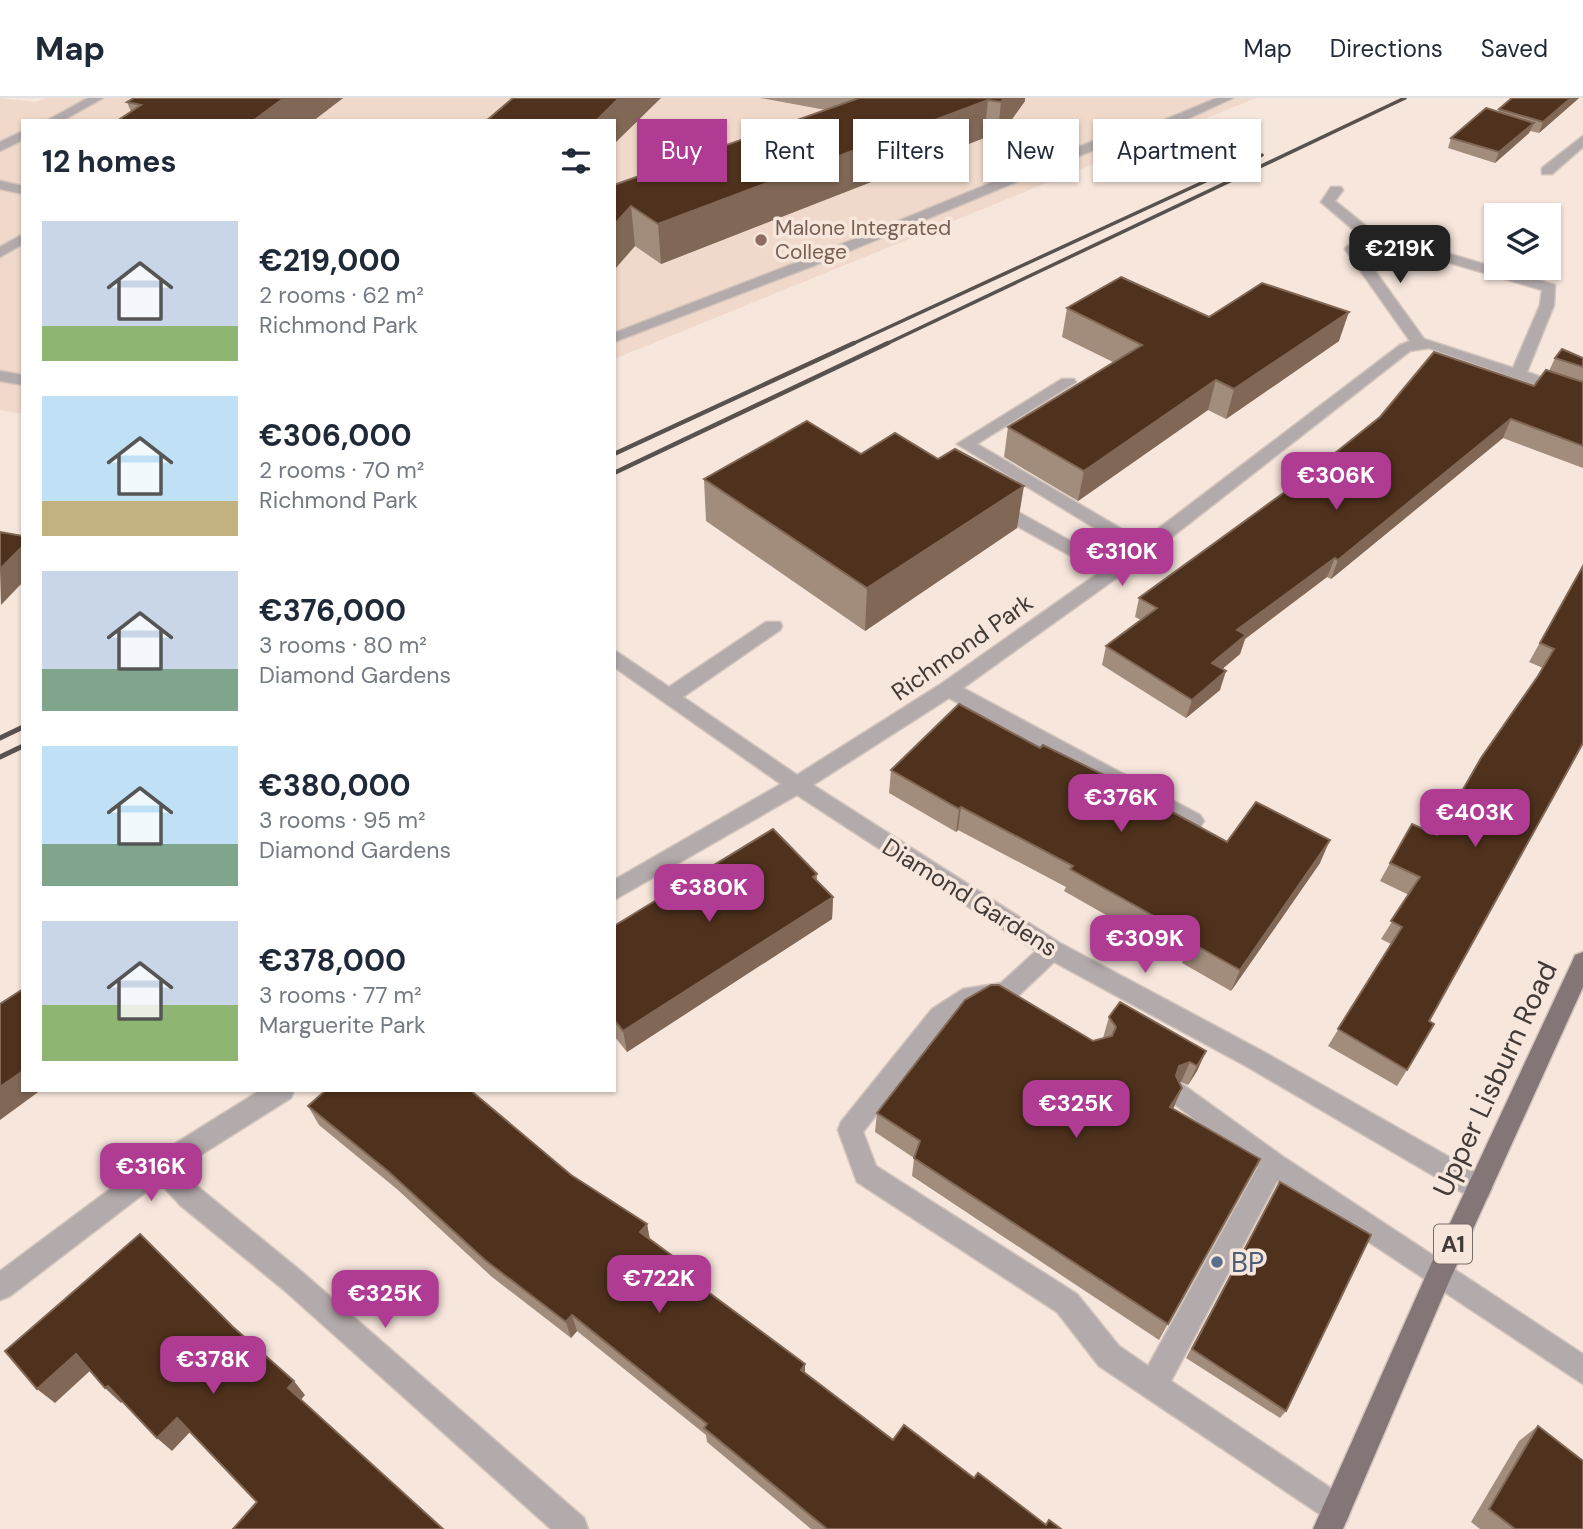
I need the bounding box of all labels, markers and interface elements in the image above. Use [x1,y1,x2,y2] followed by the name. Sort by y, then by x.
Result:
[35,27,105,70] text: Map
[1244,33,1292,64] text: Map
[1330,33,1443,64] text: Directions
[1481,33,1548,64] text: Saved
[637,119,727,182] chip: Buy
[741,119,839,182] chip: Rent
[853,119,969,182] chip: Filters
[983,119,1079,182] chip: New
[1093,119,1261,182] chip: Apartment
[42,142,176,181] text: 12 homes
[557,142,595,180] icon: filters
[1484,203,1561,280] map controls
[1484,203,1561,280] button: layers
[775,214,951,266] place label: Malone Integrated College
[1351,226,1449,285] pin: €219K
[753,232,769,248] marker: Malone Integrated College
[1365,233,1435,263] text: €219K
[259,241,401,280] text: €219,000
[98,249,182,333] icon: home
[259,280,424,310] text: 2 rooms · 62 m²
[259,310,418,340] text: Richmond Park
[259,416,412,455] text: €306,000
[98,424,182,508] icon: home
[1287,452,1385,512] pin: €306K
[259,455,424,485] text: 2 rooms · 70 m²
[1297,460,1375,490] text: €306K
[259,485,418,515] text: Richmond Park
[1073,528,1171,588] pin: €310K
[1086,536,1158,566] text: €310K
[885,587,1039,707] street label: Richmond Park
[259,591,406,630] text: €376,000
[98,599,182,683] icon: home
[259,630,427,660] text: 3 rooms · 80 m²
[259,660,451,690] text: Diamond Gardens
[259,766,411,805] text: €380,000
[98,774,182,858] icon: home
[1072,774,1170,834] pin: €376K
[1084,782,1158,812] text: €376K
[1426,790,1524,849] pin: €403K
[1436,797,1514,827] text: €403K
[259,805,426,835] text: 3 rooms · 95 m²
[877,831,1063,963] street label: Diamond Gardens
[259,835,451,865] text: Diamond Gardens
[660,864,758,924] pin: €380K
[670,872,748,902] text: €380K
[1096,916,1194,975] pin: €309K
[1106,923,1184,953] text: €309K
[259,941,406,980] text: €378,000
[98,949,182,1033] icon: home
[1424,955,1566,1203] street label: Upper Lisburn Road
[259,980,422,1010] text: 3 rooms · 77 m²
[259,1010,426,1040] text: Marguerite Park
[1027,1080,1125,1140] pin: €325K
[1039,1088,1113,1118] text: €325K
[102,1144,200,1203] pin: €316K
[116,1151,186,1181] text: €316K
[1434,1224,1472,1264] road number: A1
[1231,1244,1264,1281] place label: BP
[1209,1254,1225,1270] marker: BP
[610,1256,708,1315] pin: €722K
[623,1263,695,1293] text: €722K
[336,1270,434,1330] pin: €325K
[348,1278,422,1308] text: €325K
[164,1336,262,1396] pin: €378K
[176,1344,250,1374] text: €378K

